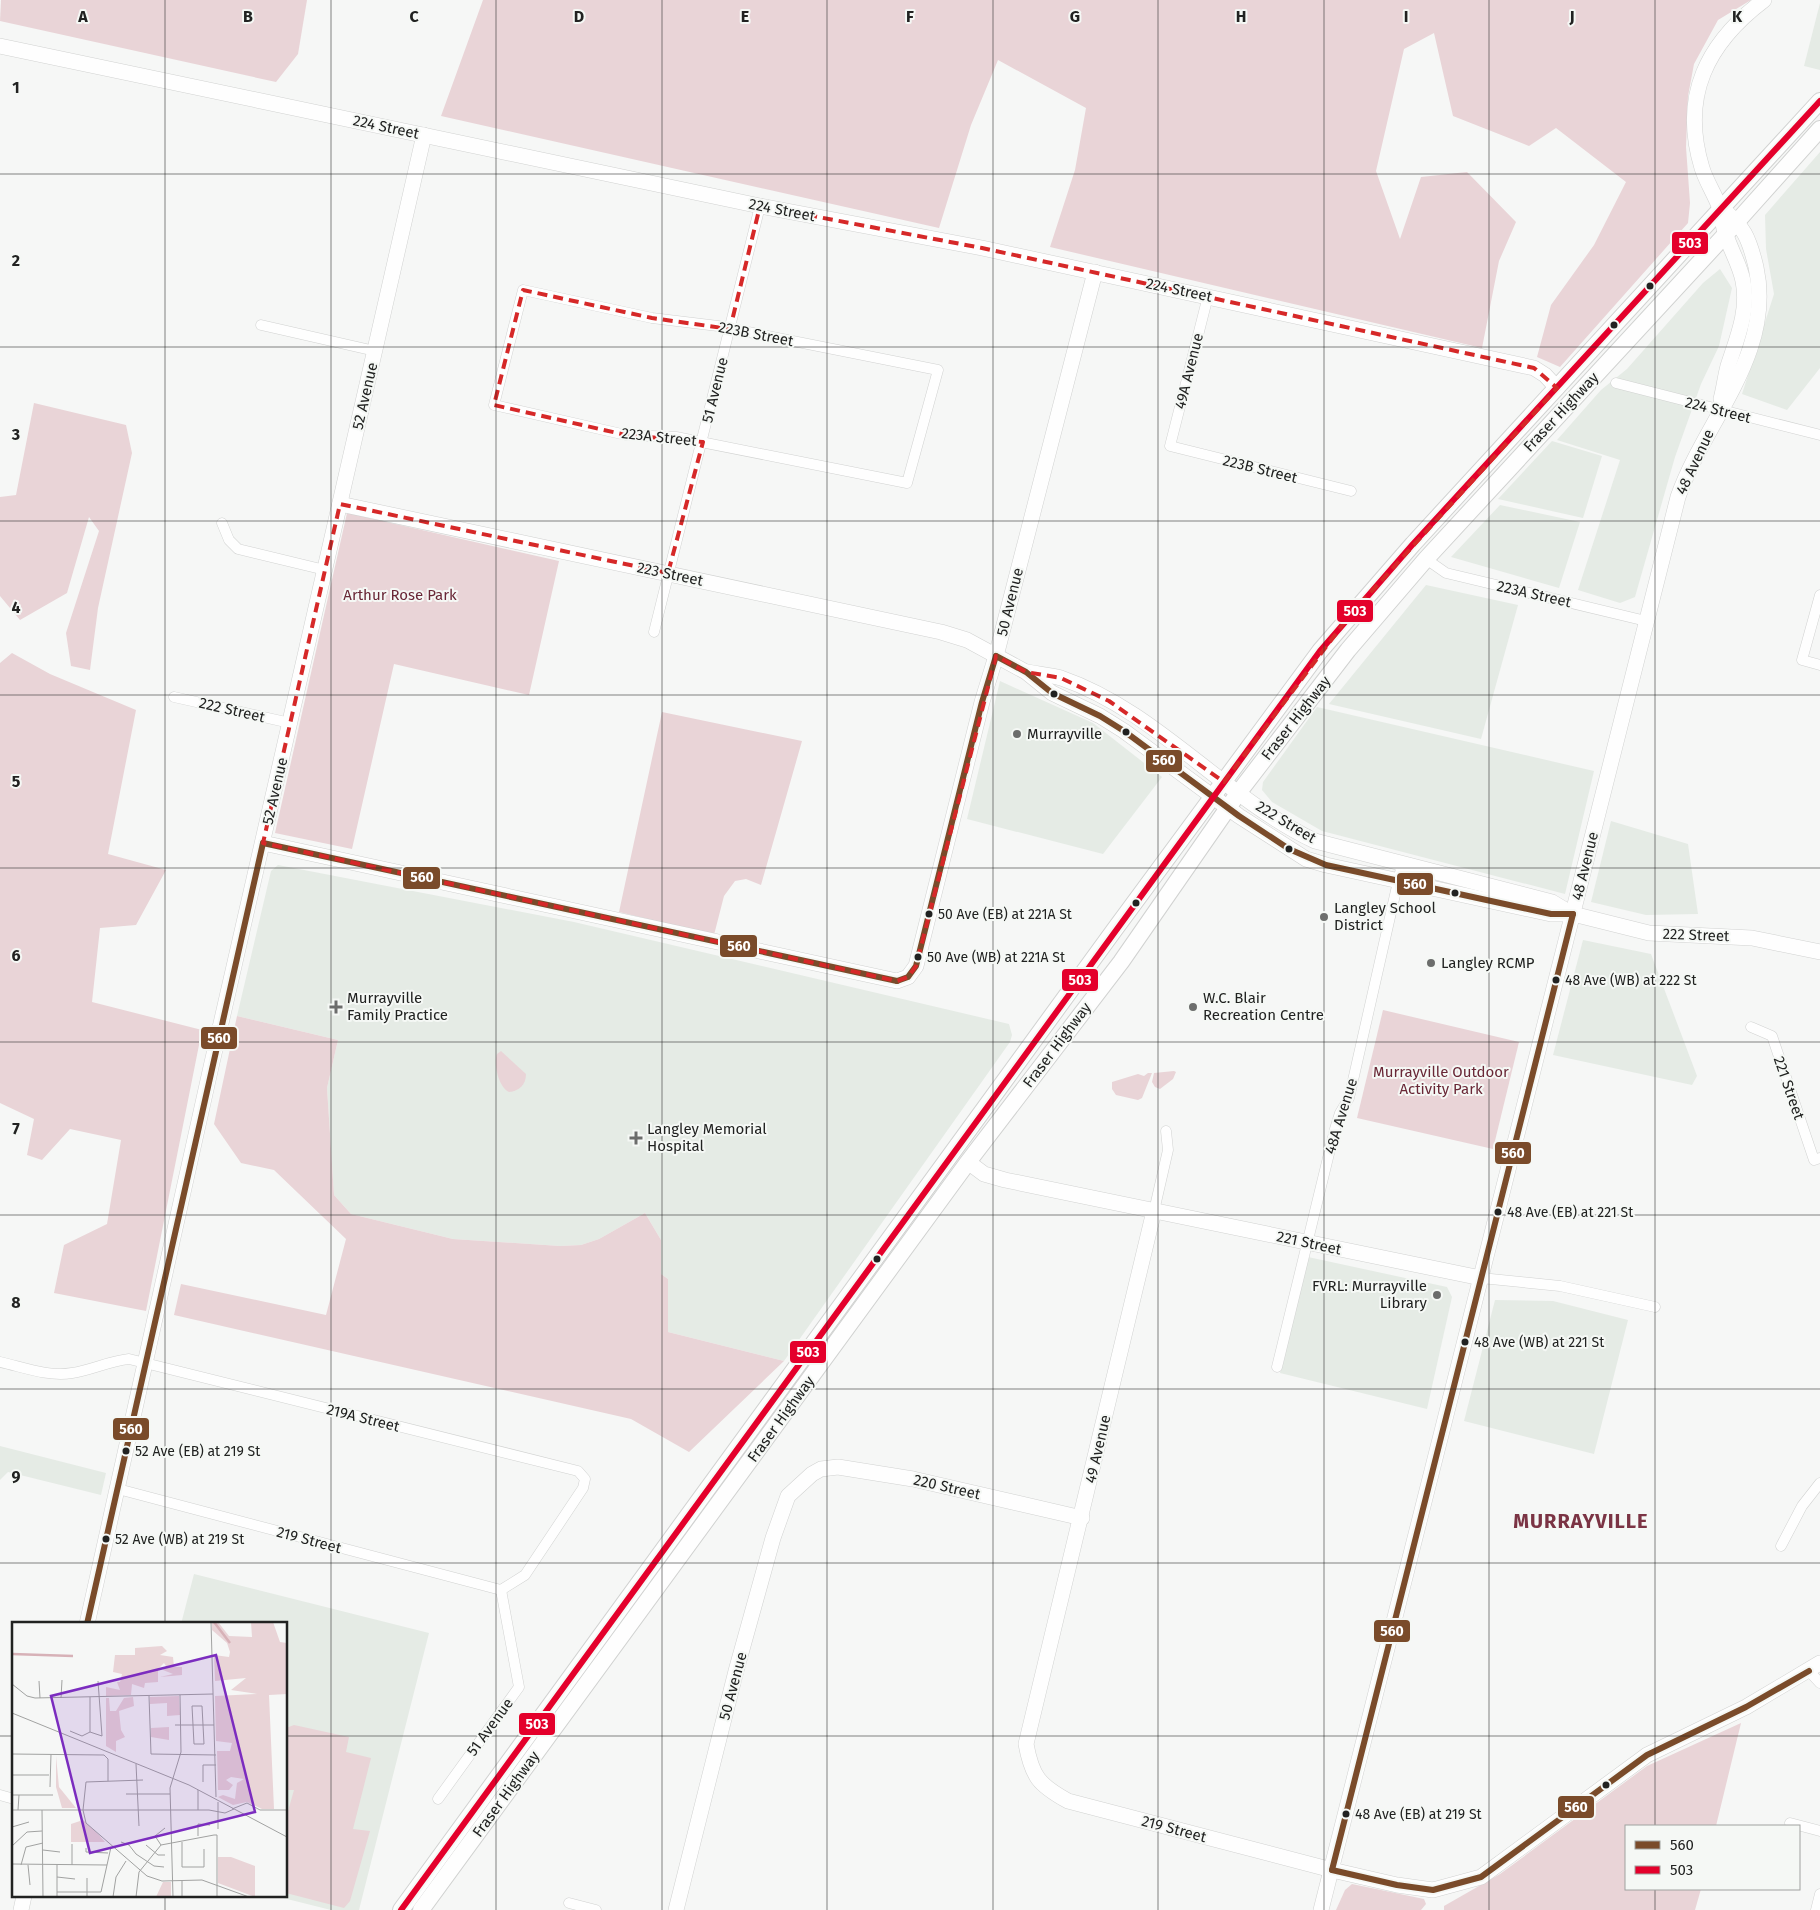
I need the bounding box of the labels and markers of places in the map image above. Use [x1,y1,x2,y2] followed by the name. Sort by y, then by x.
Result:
[1645,281,1655,291] unlabelled marker
[1609,320,1619,330] unlabelled marker
[1049,689,1059,699] unlabelled marker
[1027,725,1102,743] place label: Murrayville
[1121,727,1131,737] unlabelled marker
[1011,728,1023,740] marker: Murrayville
[1284,844,1294,854] unlabelled marker
[1450,888,1460,898] unlabelled marker
[1131,898,1141,908] unlabelled marker
[1334,899,1437,934] place label: Langley School District
[938,906,1073,923] place label: 50 Ave (EB) at 221A St
[924,909,934,919] marker: 50 Ave (EB) at 221A St
[1318,911,1330,923] marker: Langley School District
[927,949,1066,966] place label: 50 Ave (WB) at 221A St
[913,952,923,962] marker: 50 Ave (WB) at 221A St
[1441,954,1535,972] place label: Langley RCMP
[1425,957,1437,969] marker: Langley RCMP
[1565,972,1697,989] place label: 48 Ave (WB) at 222 St
[1551,975,1561,985] marker: 48 Ave (WB) at 222 St
[347,989,448,1024] place label: Murrayville Family Practice
[1203,989,1324,1024] place label: W.C. Blair Recreation Centre
[329,1000,343,1014] marker: Murrayville Family Practice
[1187,1001,1199,1013] marker: W.C. Blair Recreation Centre
[647,1120,767,1155] place label: Langley Memorial Hospital
[629,1131,643,1145] marker: Langley Memorial Hospital
[1507,1204,1634,1221] place label: 48 Ave (EB) at 221 St
[1493,1207,1503,1217] marker: 48 Ave (EB) at 221 St
[872,1254,882,1264] unlabelled marker
[1312,1277,1428,1312] place label: FVRL: Murrayville Library
[1431,1289,1443,1301] marker: FVRL: Murrayville Library
[1474,1334,1605,1351] place label: 48 Ave (WB) at 221 St
[1460,1337,1470,1347] marker: 48 Ave (WB) at 221 St
[135,1443,261,1460] place label: 52 Ave (EB) at 219 St
[121,1446,131,1456] marker: 52 Ave (EB) at 219 St
[115,1531,245,1548] place label: 52 Ave (WB) at 219 St
[101,1534,111,1544] marker: 52 Ave (WB) at 219 St
[1601,1780,1611,1790] unlabelled marker
[1355,1806,1483,1823] place label: 48 Ave (EB) at 219 St
[1341,1809,1351,1819] marker: 48 Ave (EB) at 219 St

